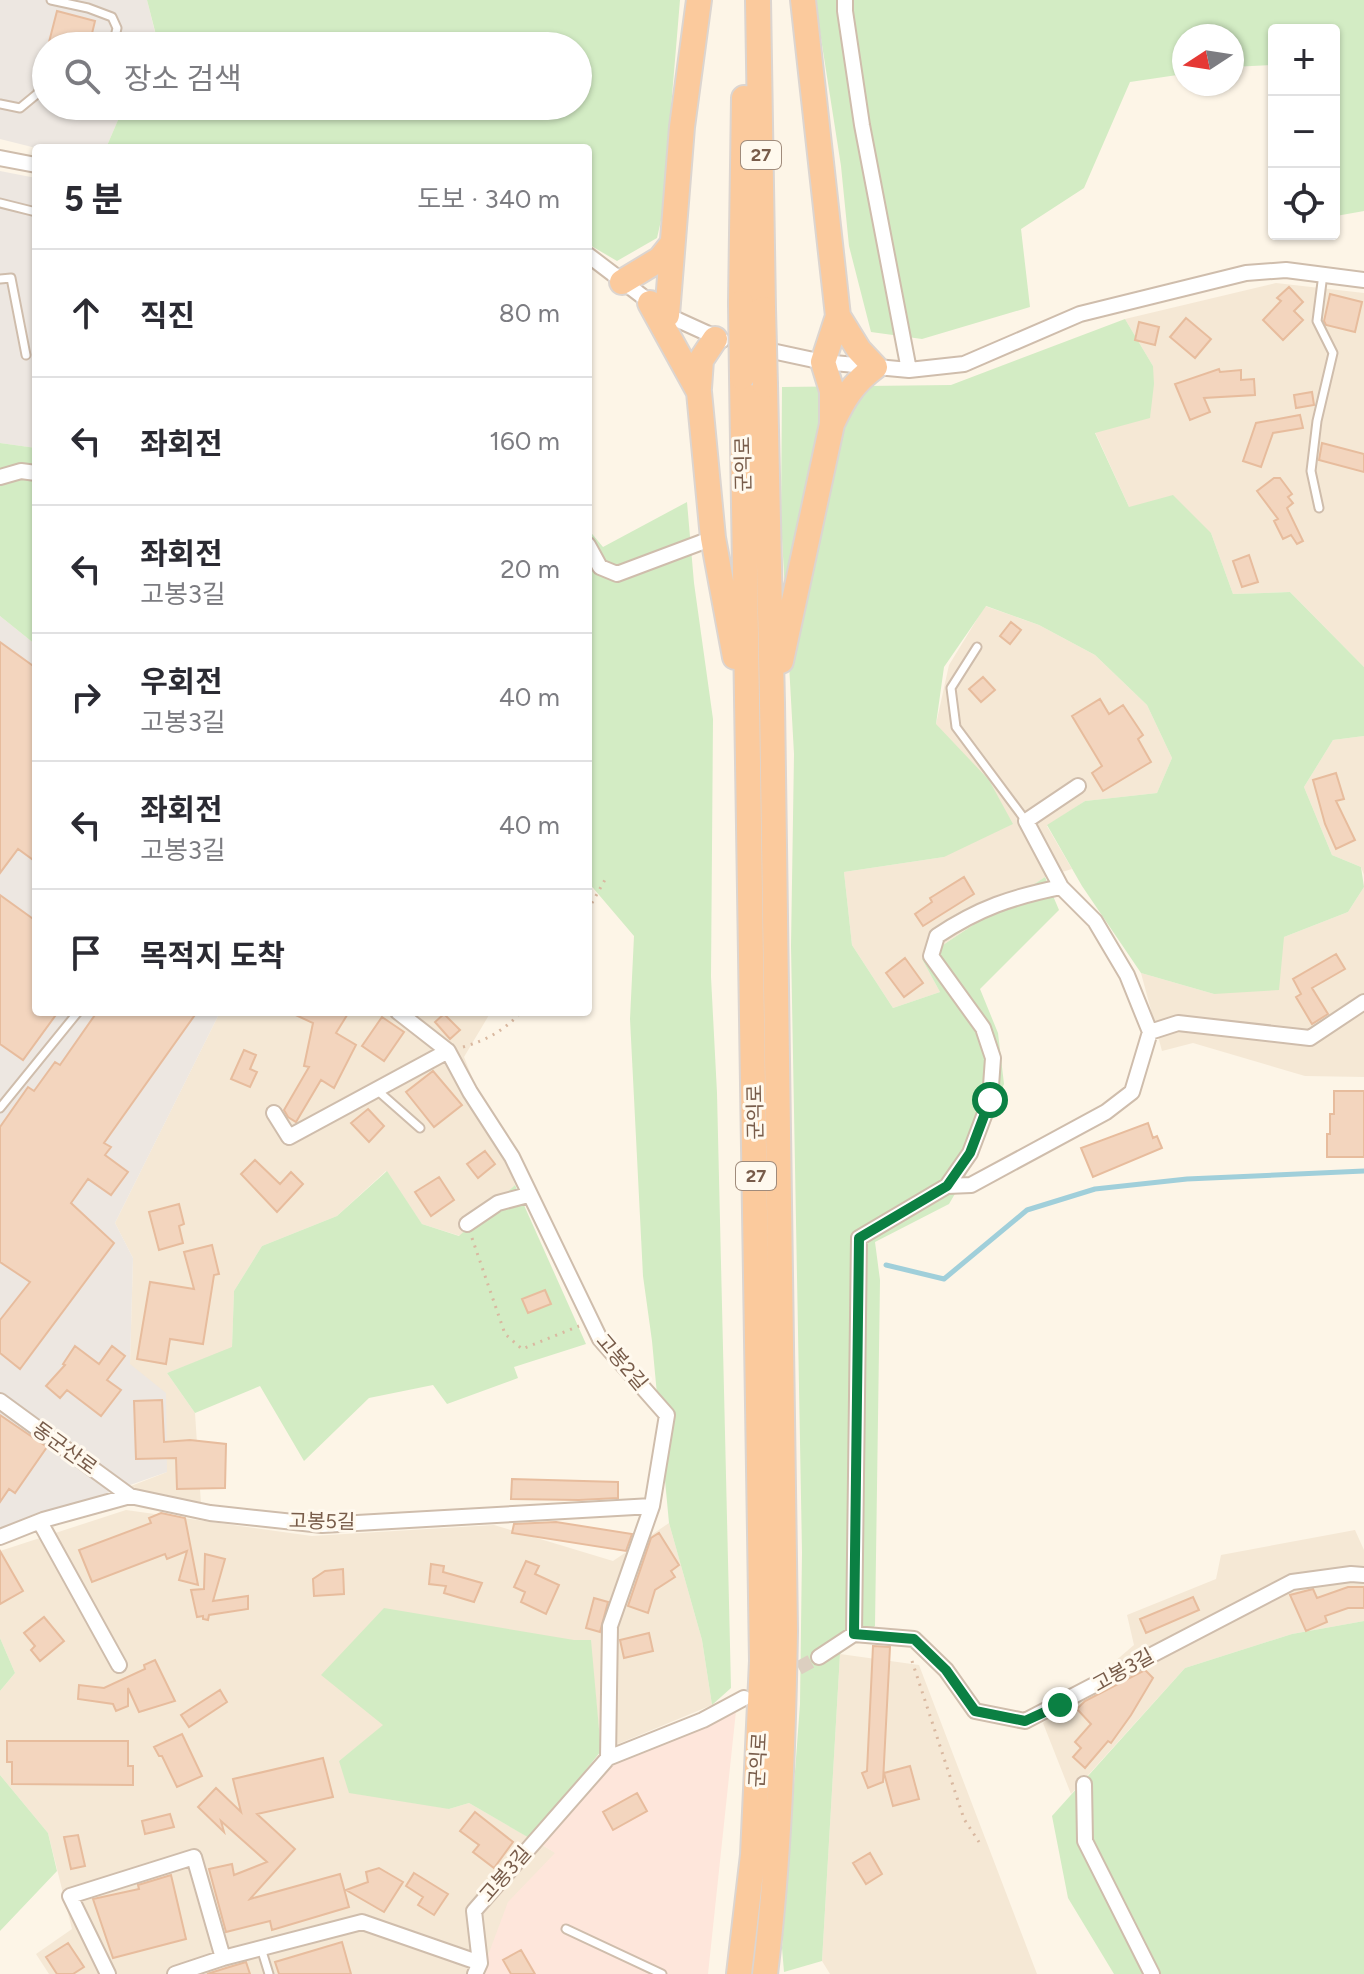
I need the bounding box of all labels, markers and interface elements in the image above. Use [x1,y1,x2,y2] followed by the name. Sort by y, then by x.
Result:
[1172,24,1244,96] north arrow
[1268,24,1340,240] map controls
[1268,24,1340,96] button: +
[32,32,592,120] search box
[60,54,104,98] icon: search
[124,60,242,97] text: 장소 검색
[1268,96,1340,168] button: −
[741,141,781,169] road number: 27
[1268,168,1340,240] button: locate
[64,179,123,220] text: 5 분
[417,183,560,215] text: 도보 · 340 m
[64,291,108,335] icon: ahead
[140,297,195,334] text: 직진
[499,297,560,329] text: 80 m
[64,419,108,463] icon: left
[140,425,223,462] text: 좌회전
[489,425,560,457] text: 160 m
[731,436,755,492] street label: 군익로
[140,535,223,572] text: 좌회전
[64,547,108,591] icon: left
[500,553,560,585] text: 20 m
[140,578,226,610] text: 고봉3길
[140,663,223,700] text: 우회전
[64,675,108,719] icon: right
[499,681,560,713] text: 40 m
[140,706,226,738] text: 고봉3길
[140,791,223,828] text: 좌회전
[64,803,108,847] icon: left
[499,809,560,841] text: 40 m
[140,834,226,866] text: 고봉3길
[64,931,108,975] icon: arrive
[140,937,285,974] text: 목적지 도착
[972,1082,1008,1118] route start
[743,1084,767,1140] street label: 군익로
[736,1162,776,1190] road number: 27
[591,1329,653,1395] street label: 고봉2길
[28,1417,102,1479] street label: 동군산로
[288,1508,356,1534] street label: 고봉5길
[1088,1643,1158,1697] street label: 고봉3길
[1042,1687,1078,1723] route end
[745,1732,771,1788] street label: 군익로
[474,1841,536,1907] street label: 고봉3길

